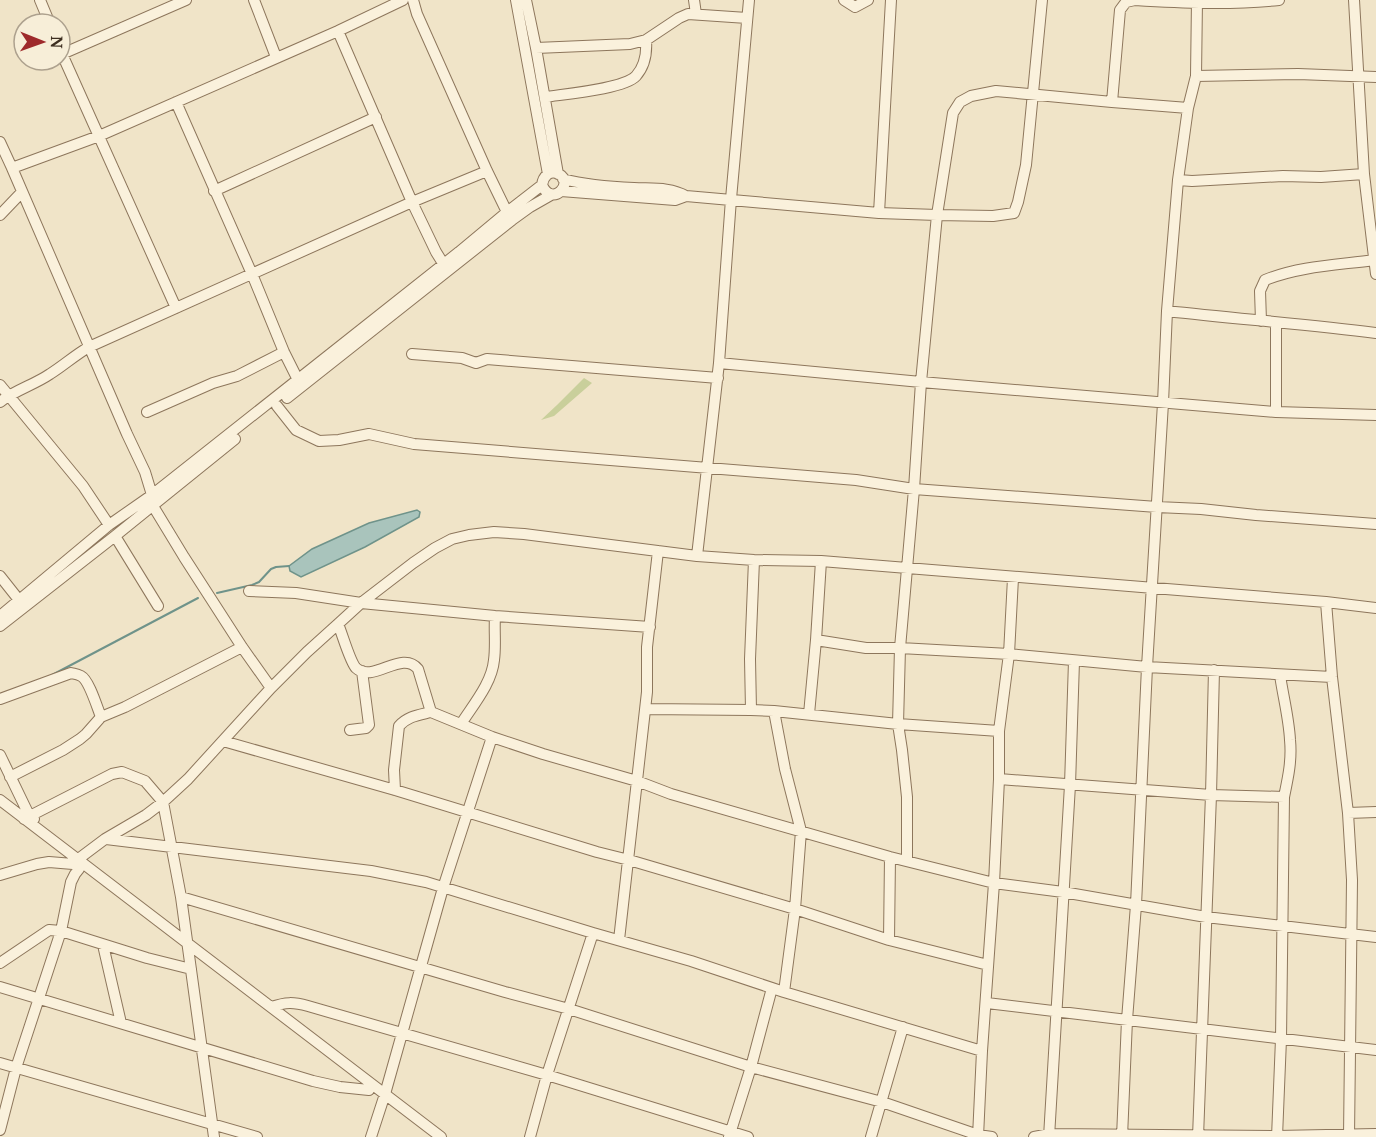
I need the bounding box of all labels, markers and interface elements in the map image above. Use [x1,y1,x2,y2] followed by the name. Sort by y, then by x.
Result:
[12,12,72,72] north arrow
[46,36,68,49] text: N

